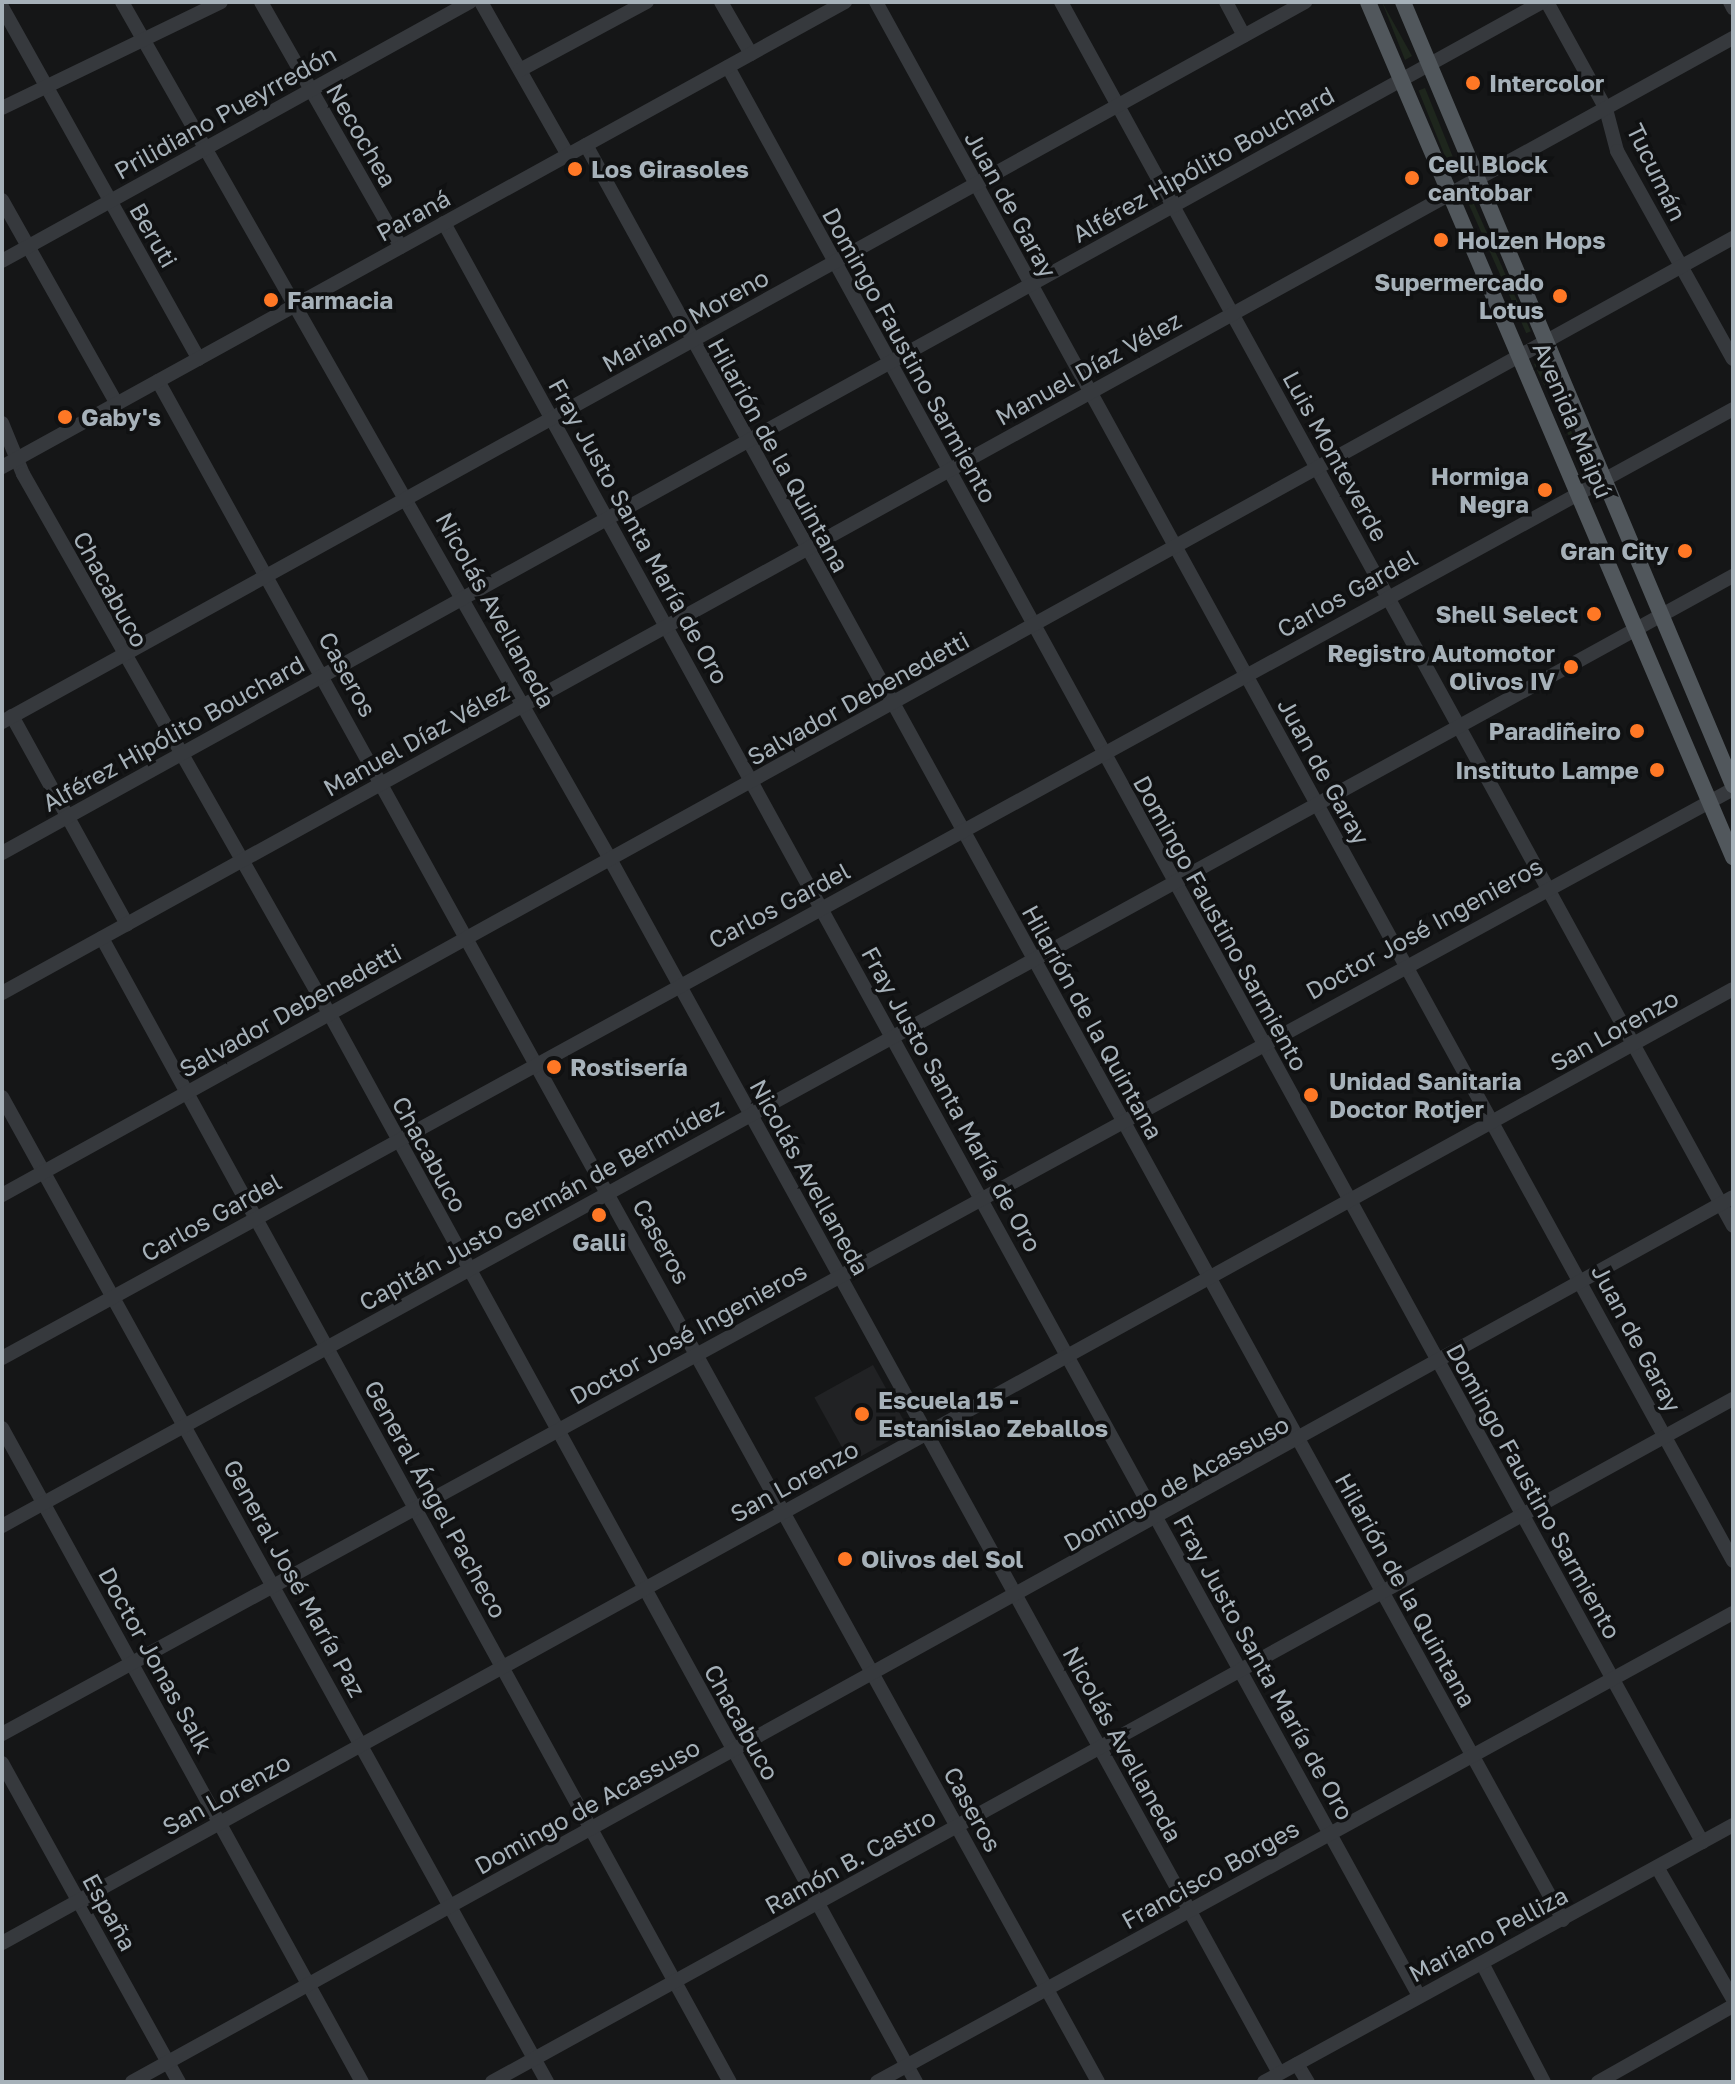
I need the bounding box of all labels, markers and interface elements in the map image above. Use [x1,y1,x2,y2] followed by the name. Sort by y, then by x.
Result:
[109,39,341,185] street label: Prilidiano Pueyrredón
[1489,69,1604,97] place label: Intercolor
[1464,74,1482,92] marker: Intercolor
[321,78,403,192] street label: Necochea
[1067,80,1339,248] street label: Alférez Hipólito Bouchard
[1621,119,1693,225] street label: Tucumán
[959,126,1063,282] street label: Juan de Garay
[1428,150,1548,206] place label: Cell Block cantobar
[591,155,749,183] place label: Los Girasoles
[566,160,584,178] marker: Los Girasoles
[1403,169,1421,187] marker: Cell Block cantobar
[371,183,455,247] street label: Paraná
[124,198,184,272] street label: Beruti
[817,202,1003,508] street label: Domingo Faustino Sarmiento
[1457,226,1606,254] place label: Holzen Hops
[1432,231,1450,249] marker: Holzen Hops
[597,262,773,378] street label: Mariano Moreno
[1374,268,1544,324] place label: Supermercado Lotus
[287,286,393,314] place label: Farmacia
[1551,287,1569,305] marker: Supermercado Lotus
[262,291,280,309] marker: Farmacia
[990,305,1186,431] street label: Manuel Díaz Vélez
[703,333,855,577] street label: Hilarión de la Quintana
[1527,338,1619,502] street label: Avenida Maipú
[1277,366,1395,546] street label: Luis Monteverde
[543,373,735,689] street label: Fray Justo Santa María de Oro
[81,403,161,431] place label: Gaby's
[56,408,74,426] marker: Gaby's
[1431,462,1529,518] place label: Hormiga Negra
[1536,481,1554,499] marker: Hormiga Negra
[430,507,562,713] street label: Nicolás Avellaneda
[67,526,155,652] street label: Chacabuco
[1560,537,1669,565] place label: Gran City
[1676,542,1694,560] marker: Gran City
[1272,543,1422,643] street label: Carlos Gardel
[1435,600,1578,628] place label: Shell Select
[1585,605,1603,623] marker: Shell Select
[742,625,974,771] street label: Salvador Debenedetti
[313,626,383,722] street label: Caseros
[1327,639,1555,695] place label: Registro Automotor Olivos IV
[37,649,309,817] street label: Alférez Hipólito Bouchard
[1562,658,1580,676] marker: Registro Automotor Olivos IV
[318,676,514,802] street label: Manuel Díaz Vélez
[1272,693,1376,849] street label: Juan de Garay
[1488,717,1621,745] place label: Paradiñeiro
[1628,722,1646,740] marker: Paradiñeiro
[1455,756,1639,784] place label: Instituto Lampe
[1646,759,1668,781] marker: Instituto Lampe
[1128,770,1314,1076] street label: Domingo Faustino Sarmiento
[1301,851,1547,1005] street label: Doctor José Ingenieros
[703,856,855,954] street label: Carlos Gardel
[1017,900,1169,1144] street label: Hilarión de la Quintana
[174,937,406,1083] street label: Salvador Debenedetti
[856,941,1048,1257] street label: Fray Justo Santa María de Oro
[1545,983,1683,1077] street label: San Lorenzo
[570,1053,688,1081] place label: Rostisería
[545,1058,563,1076] marker: Rostisería
[1329,1067,1522,1123] place label: Unidad Sanitaria Doctor Rotjer
[744,1074,876,1280] street label: Nicolás Avellaneda
[1300,1084,1322,1106] marker: Unidad Sanitaria Doctor Rotjer
[386,1091,474,1217] street label: Chacabuco
[354,1092,728,1316] street label: Capitán Justo Germán de Bermúdez
[136,1167,286,1267] street label: Carlos Gardel
[627,1193,697,1289] street label: Caseros
[590,1206,608,1224] marker: Galli
[572,1228,626,1256] place label: Galli
[565,1256,811,1410] street label: Doctor José Ingenieros
[1586,1259,1688,1417] street label: Juan de Garay
[1441,1338,1627,1644] street label: Domingo Faustino Sarmiento
[359,1375,513,1623] street label: General Ángel Pacheco
[878,1386,1108,1442] place label: Escuela 15 - Estanislao Zeballos
[853,1405,871,1423] marker: Escuela 15 - Estanislao Zeballos
[1058,1409,1294,1557] street label: Domingo de Acassuso
[725,1434,863,1528] street label: San Lorenzo
[218,1454,372,1702] street label: General José María Paz
[1330,1468,1482,1712] street label: Hilarión de la Quintana
[1168,1509,1360,1825] street label: Fray Justo Santa María de Oro
[861,1545,1023,1573] place label: Olivos del Sol
[836,1550,854,1568] marker: Olivos del Sol
[93,1562,219,1758] street label: Doctor Jonas Salk
[1057,1641,1189,1847] street label: Nicolás Avellaneda
[698,1659,786,1785] street label: Chacabuco
[469,1732,705,1880] street label: Domingo de Acassuso
[157,1747,295,1841] street label: San Lorenzo
[938,1761,1008,1857] street label: Caseros
[760,1802,940,1920] street label: Ramón B. Castro
[1116,1813,1304,1935] street label: Francisco Borges
[77,1868,143,1956] street label: España
[1404,1880,1572,1988] street label: Mariano Pelliza

